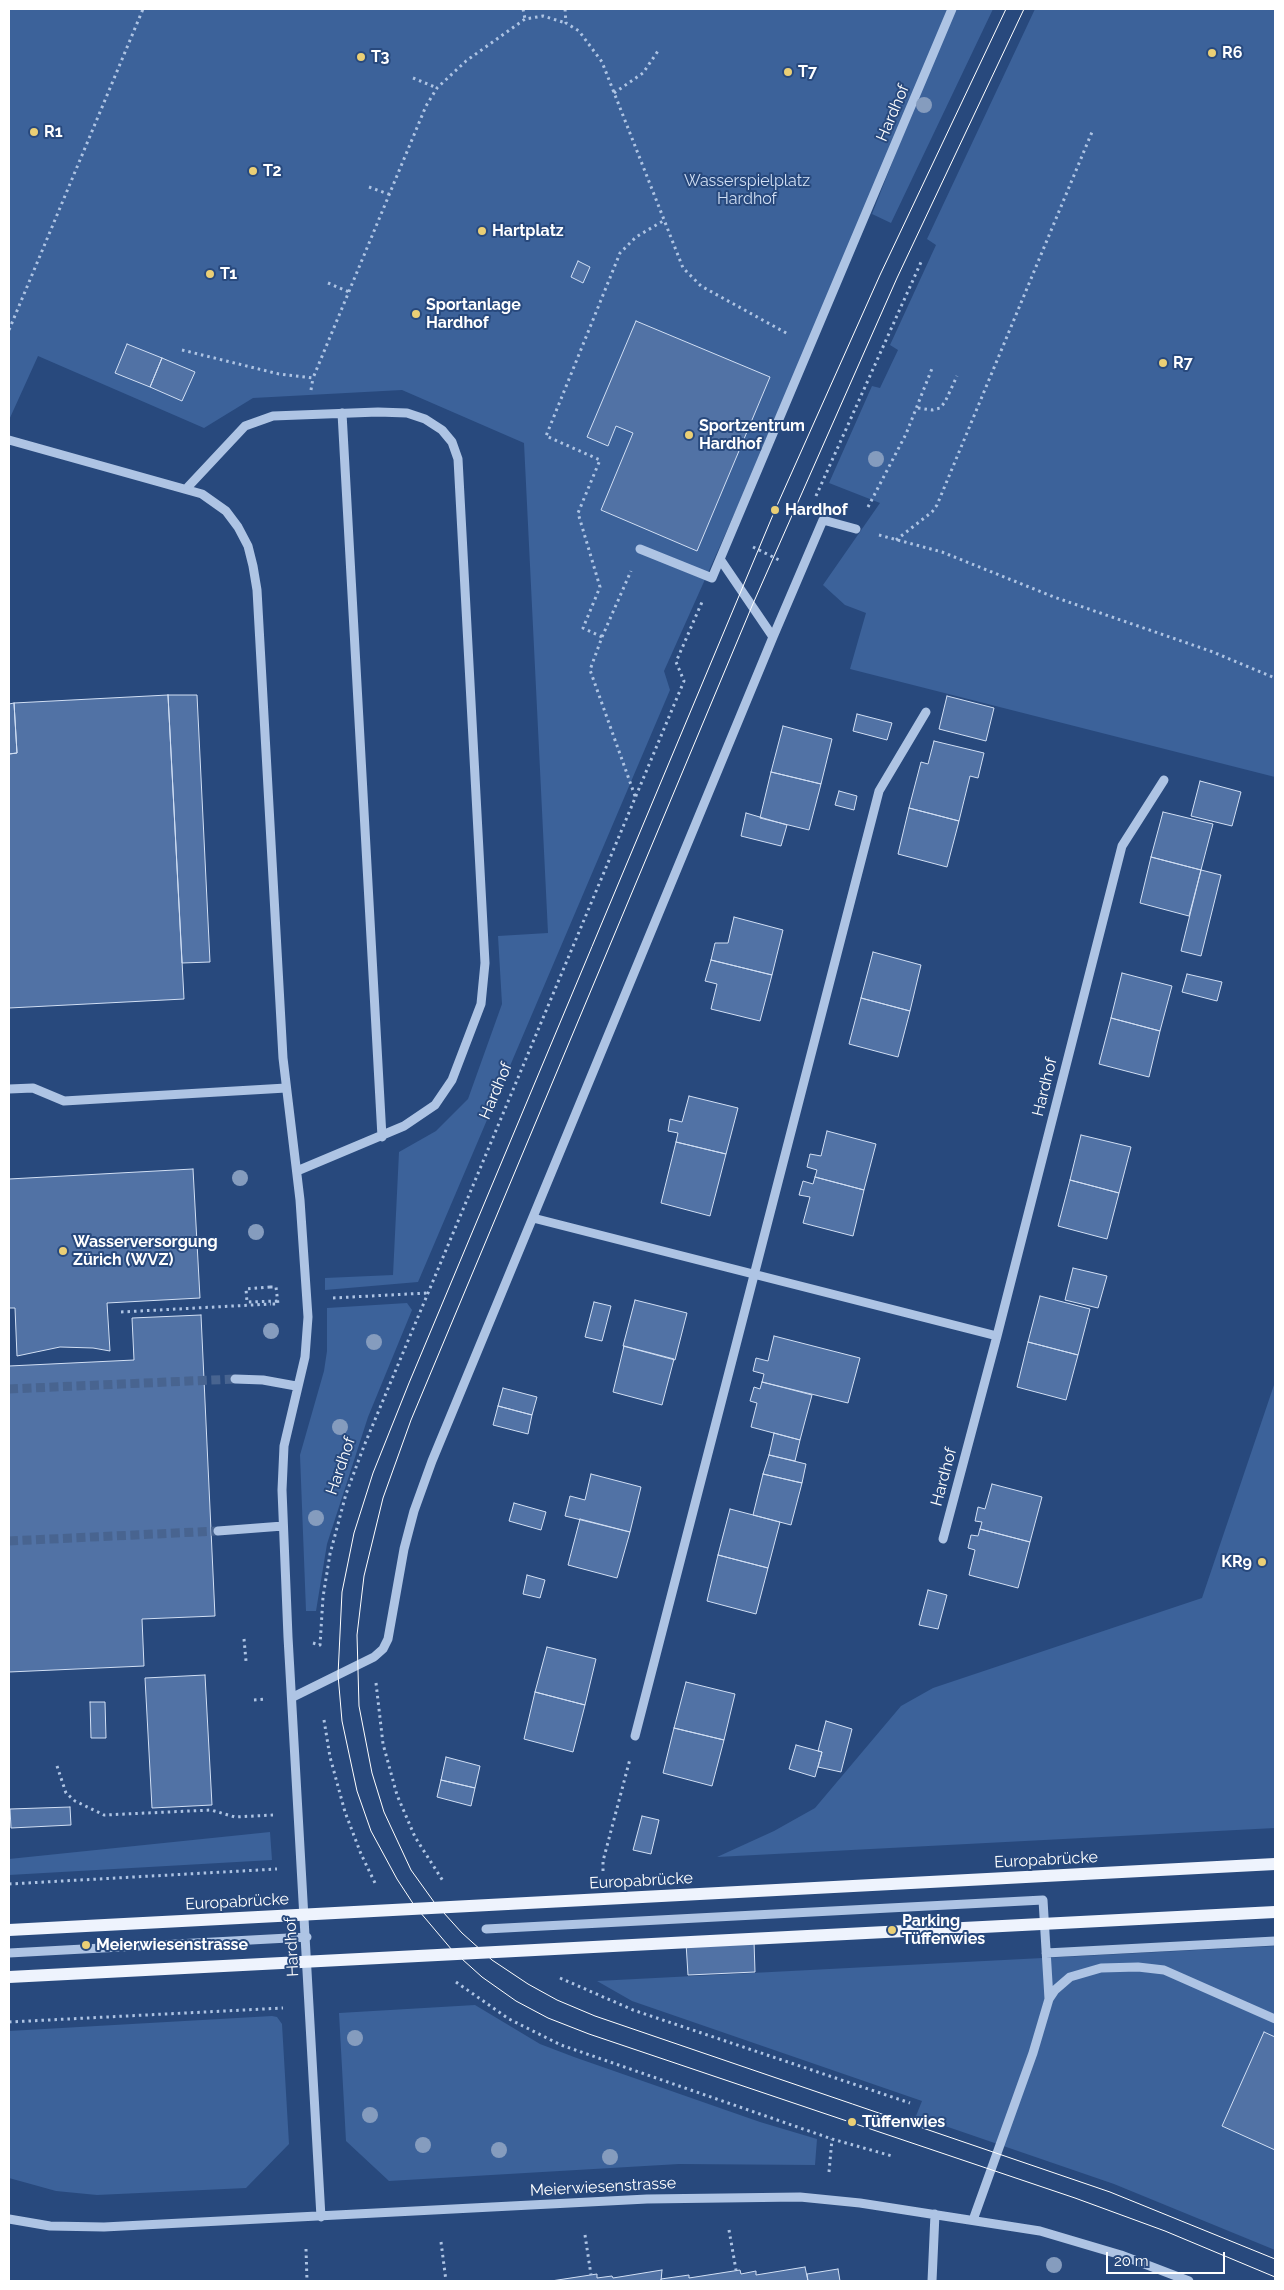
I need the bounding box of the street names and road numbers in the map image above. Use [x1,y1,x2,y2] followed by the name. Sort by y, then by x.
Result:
[872,82,914,144] street label: Hardhof
[1028,1056,1062,1118] street label: Hardhof
[475,1060,517,1122] street label: Hardhof
[322,1435,360,1497] street label: Hardhof
[927,1446,961,1508] street label: Hardhof
[994,1848,1098,1872] street label: Europabrücke
[589,1869,693,1893] street label: Europabrücke
[185,1890,289,1914] street label: Europabrücke
[281,1917,303,1977] street label: Hardhof
[529,2174,677,2200] street label: Meierwiesenstrasse

